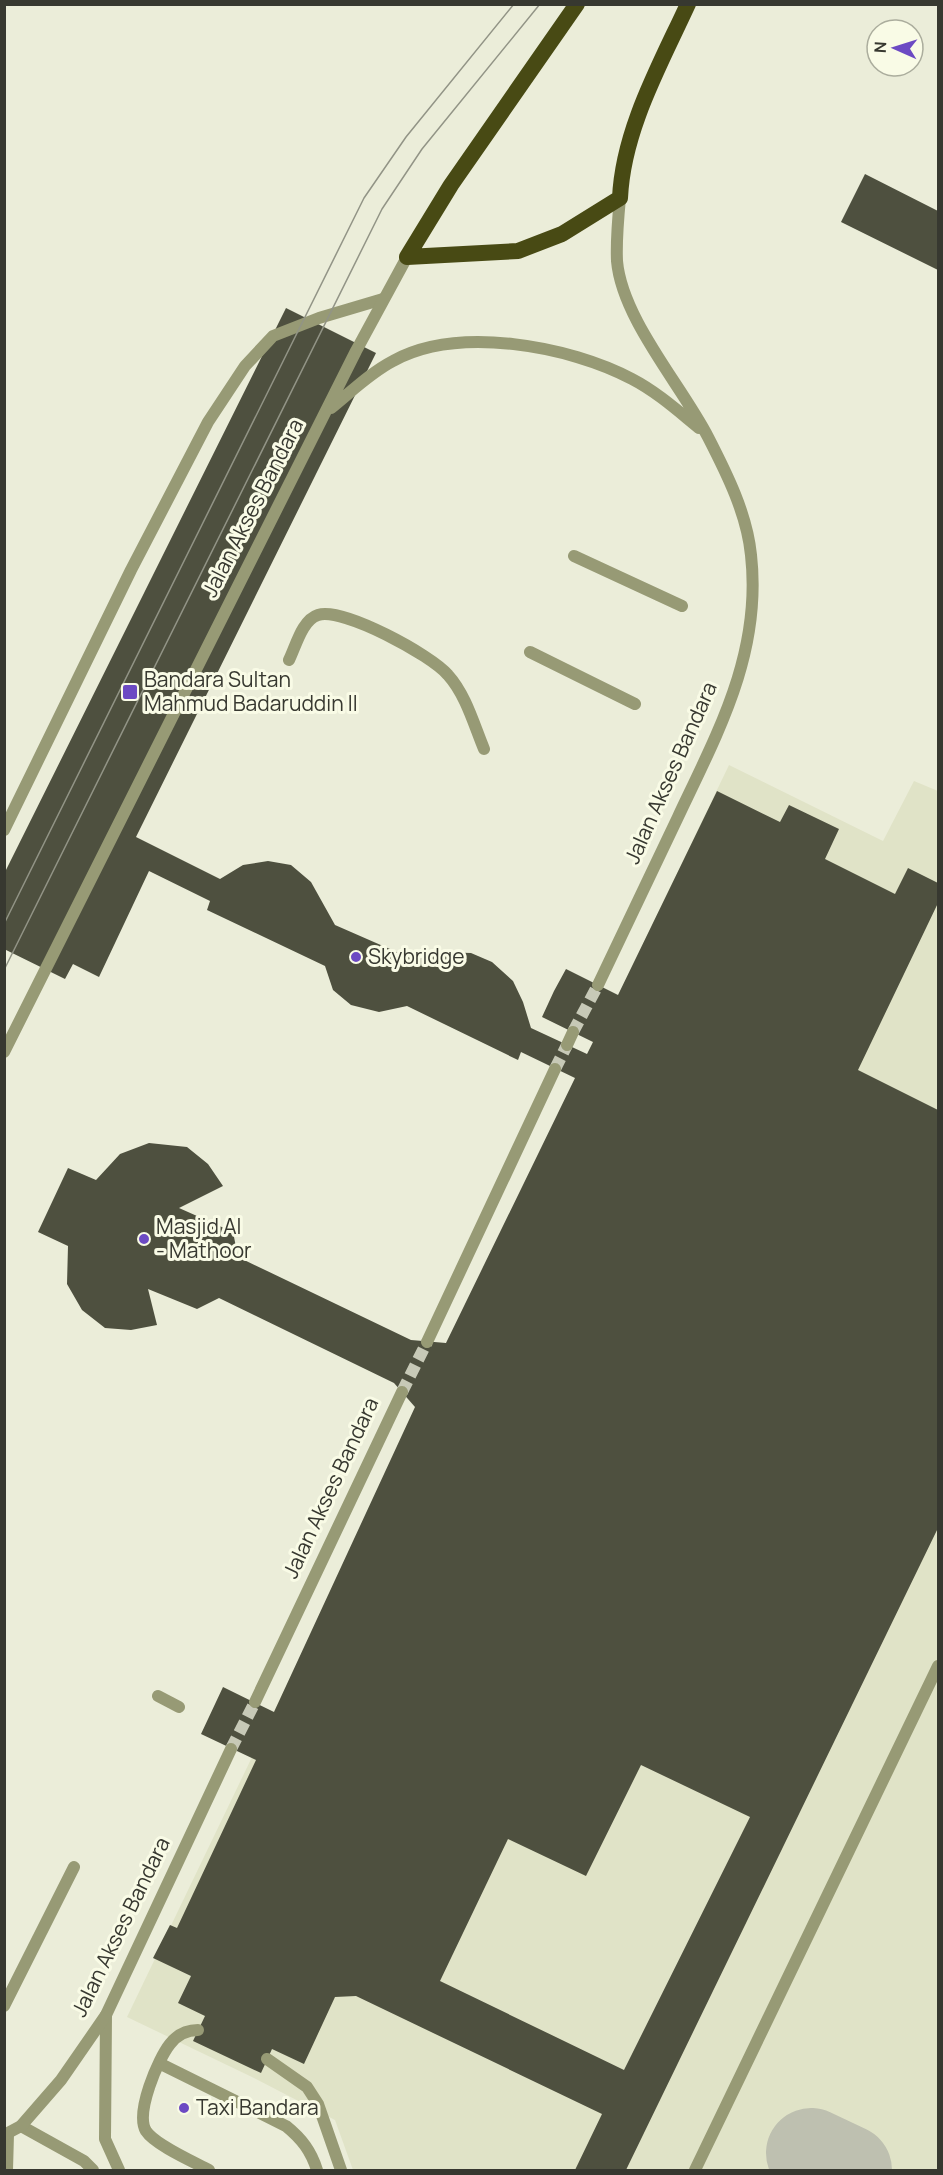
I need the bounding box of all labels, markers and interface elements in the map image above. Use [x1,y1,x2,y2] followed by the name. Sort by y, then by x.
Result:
[865,18,925,78] north arrow
[869,41,891,54] text: N
[195,414,309,601] street label: Jalan Akses Bandara
[144,665,358,717] place label: Bandara Sultan Mahmud Badaruddin II
[617,677,723,868] street label: Jalan Akses Bandara
[121,683,139,701] marker: Bandara Sultan Mahmud Badaruddin II
[368,942,465,970] place label: Skybridge
[349,950,363,964] marker: Skybridge
[156,1212,252,1264] place label: Masjid Al - Mathoor
[137,1232,151,1246] marker: Masjid Al - Mathoor
[276,1393,384,1583] street label: Jalan Akses Bandara
[64,1832,176,2021] street label: Jalan Akses Bandara
[196,2093,319,2121] place label: Taxi Bandara
[177,2101,191,2115] marker: Taxi Bandara

